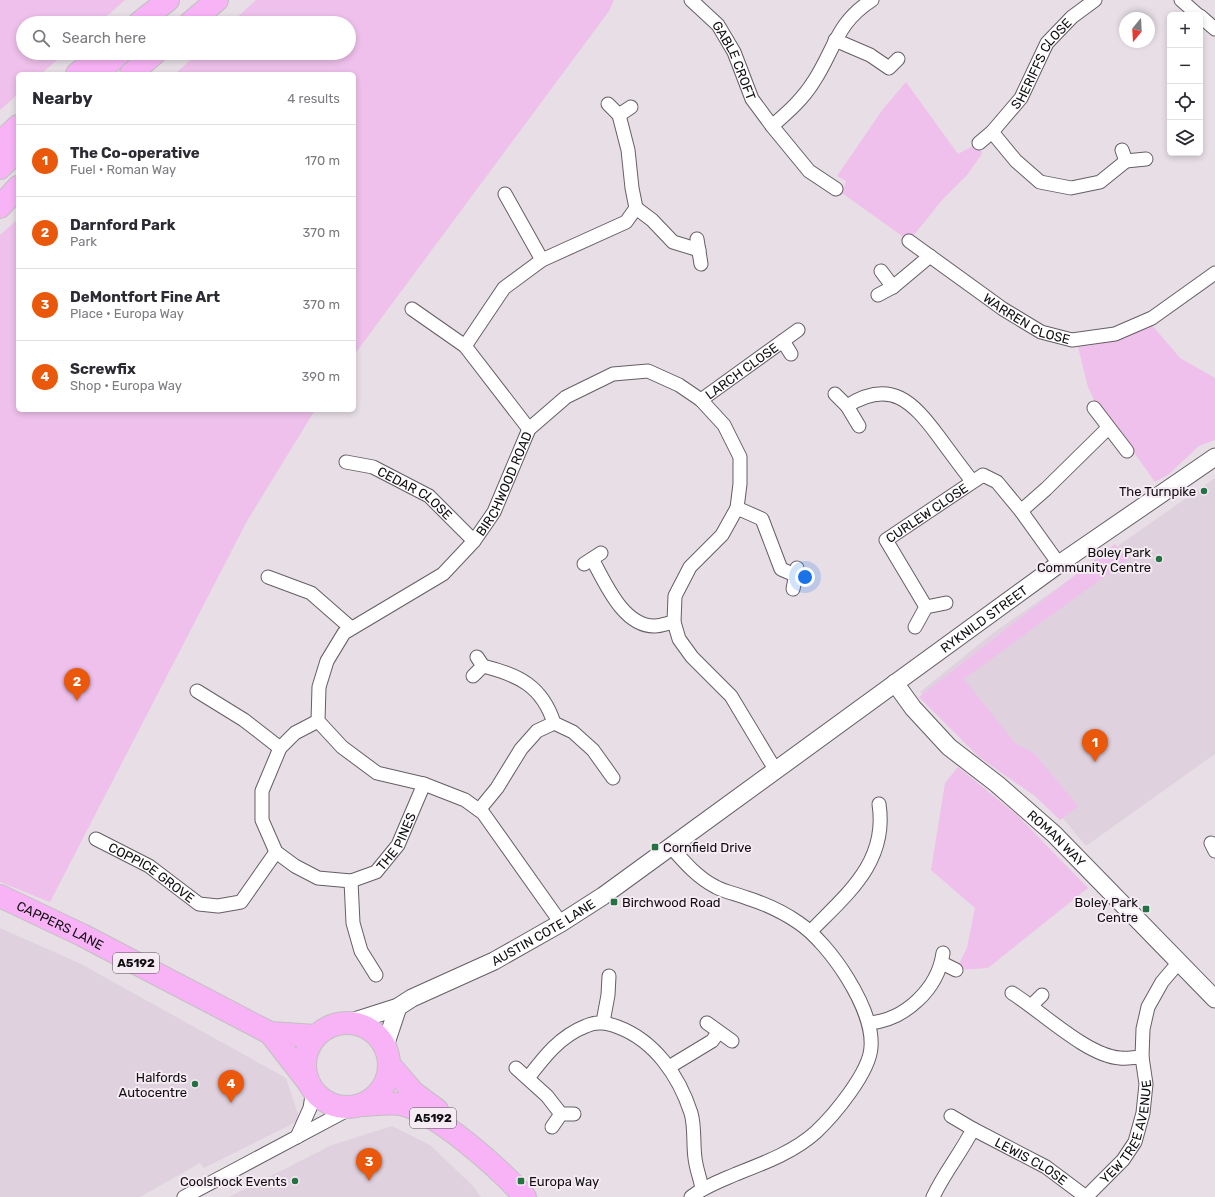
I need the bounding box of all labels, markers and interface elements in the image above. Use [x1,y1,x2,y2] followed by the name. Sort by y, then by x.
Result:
[1119,12,1155,48] north arrow
[1167,12,1203,156] map controls
[1167,12,1203,48] button: +
[1008,15,1074,112] street label: SHERIFFS CLOSE
[16,16,356,60] search box
[710,18,759,102] street label: GABLE CROFT
[30,27,52,49] icon: search
[62,29,146,47] text: Search here
[1167,48,1203,84] button: −
[1167,84,1203,120] button: locate
[32,88,93,108] text: Nearby
[287,91,340,106] text: 4 results
[1167,120,1203,156] button: layers
[70,144,200,162] text: The Co-operative
[42,153,48,168] text: 1
[305,153,340,168] text: 170 m
[70,162,176,177] text: Fuel · Roman Way
[70,216,175,234] text: Darnford Park
[41,225,49,240] text: 2
[303,225,340,240] text: 370 m
[70,234,97,249] text: Park
[70,288,220,306] text: DeMontfort Fine Art
[981,290,1072,347] street label: WARREN CLOSE
[41,297,49,312] text: 3
[303,297,340,312] text: 370 m
[70,306,184,321] text: Place · Europa Way
[702,339,781,402] street label: LARCH CLOSE
[70,360,136,378] text: Screwfix
[41,369,49,384] text: 4
[301,369,340,384] text: 390 m
[70,378,182,393] text: Shop · Europa Way
[473,429,535,538] street label: BIRCHWOOD ROAD
[375,463,455,522] street label: CEDAR CLOSE
[883,480,971,546] street label: CURLEW CLOSE
[1119,484,1196,499] place label: The Turnpike
[1199,486,1209,496] marker: The Turnpike
[1037,545,1151,575] place label: Boley Park Community Centre
[1154,554,1164,564] marker: Boley Park Community Centre
[795,567,815,587] your location
[937,582,1031,655] street label: RYKNILD STREET
[64,668,90,701] pin: 2
[1082,729,1108,762] pin: 1
[1025,807,1089,870] street label: ROMAN WAY
[373,810,418,873] street label: THE PINES
[106,839,198,906] street label: COPPICE GROVE
[663,840,752,855] place label: Cornfield Drive
[650,842,660,852] marker: Cornfield Drive
[622,895,721,910] place label: Birchwood Road
[1075,895,1138,925] place label: Boley Park Centre
[489,896,598,969] street label: AUSTIN COTE LANE
[609,897,619,907] marker: Birchwood Road
[15,898,106,953] street label: CAPPERS LANE
[1141,904,1151,914] marker: Boley Park Centre
[113,953,159,973] road number: A5192
[119,1070,187,1100] place label: Halfords Autocentre
[218,1070,244,1103] pin: 4
[190,1079,200,1089] marker: Halfords Autocentre
[1097,1079,1154,1186] street label: YEW TREE AVENUE
[410,1108,456,1128] road number: A5192
[992,1134,1070,1188] street label: LEWIS CLOSE
[356,1148,382,1181] pin: 3
[180,1174,287,1189] place label: Coolshock Events
[529,1174,599,1189] place label: Europa Way
[290,1176,300,1186] marker: Coolshock Events
[516,1176,526,1186] marker: Europa Way

